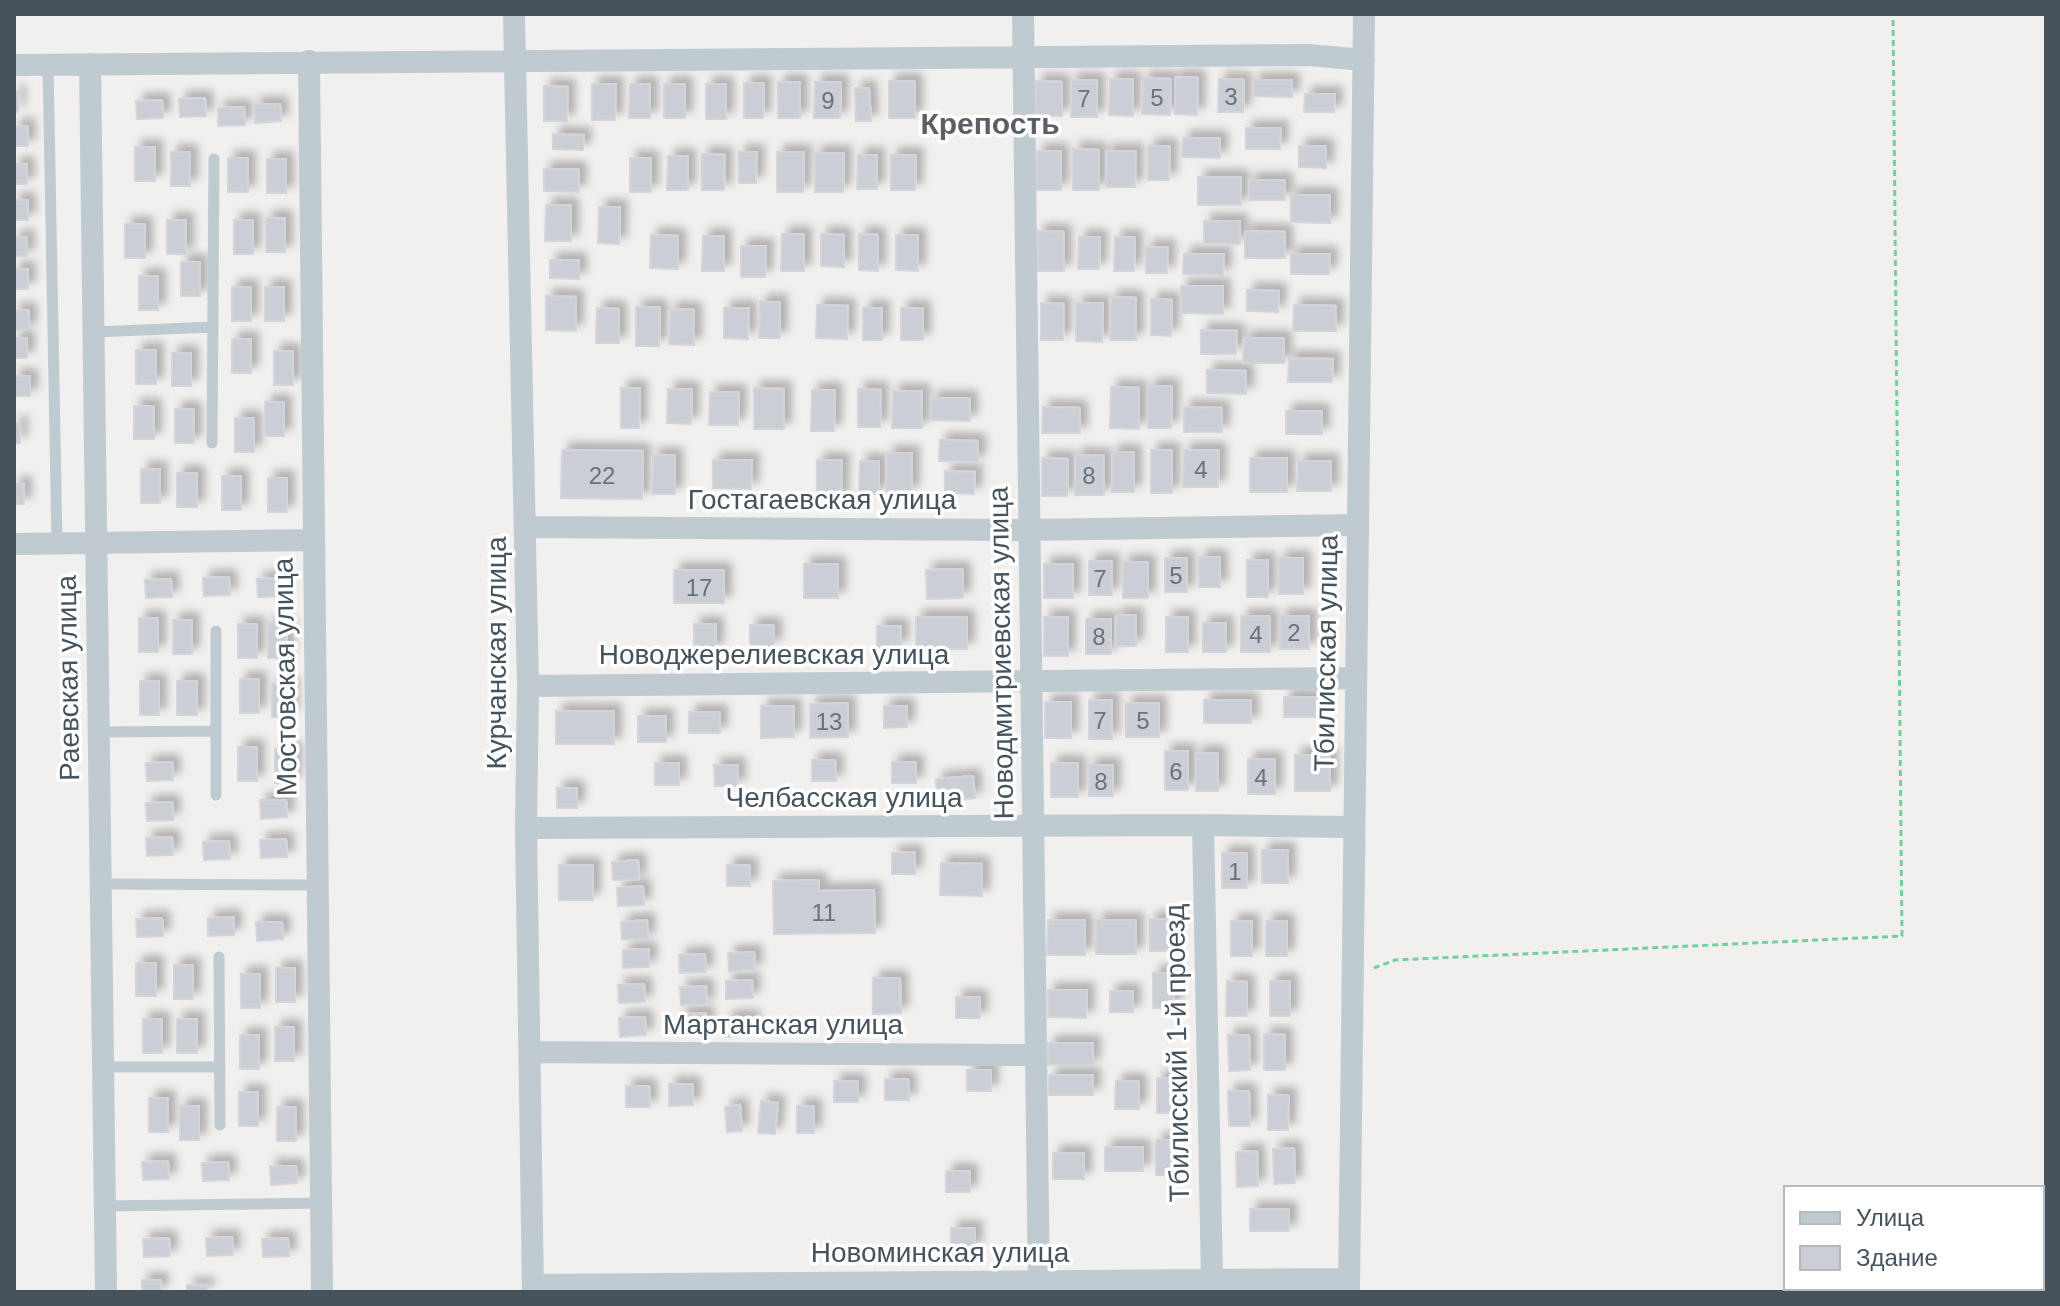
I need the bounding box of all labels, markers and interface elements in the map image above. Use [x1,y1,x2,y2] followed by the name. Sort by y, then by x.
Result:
[1224,83,1238,110] house number: 3
[1150,84,1164,111] house number: 5
[1077,85,1091,112] house number: 7
[821,87,835,114] house number: 9
[920,107,1060,140] district label: Крепость
[1194,456,1208,483] house number: 4
[589,462,615,489] house number: 22
[1082,462,1096,489] house number: 8
[688,484,957,515] street label: Гостагаевская улица
[983,486,1019,820] street label: Новодмитриевская улица
[1308,534,1344,772] street label: Тбилисская улица
[481,536,512,769] street label: Курчанская улица
[267,557,303,796] street label: Мостовская улица
[1169,562,1183,589] house number: 5
[1093,565,1107,592] house number: 7
[51,574,85,781] street label: Раевская улица
[686,574,712,601] house number: 17
[1287,619,1301,646] house number: 2
[1249,621,1263,648] house number: 4
[1092,623,1106,650] house number: 8
[599,639,950,670] street label: Новоджерелиевская улица
[1093,707,1107,734] house number: 7
[1136,707,1150,734] house number: 5
[816,708,842,735] house number: 13
[1169,758,1183,785] house number: 6
[1254,764,1268,791] house number: 4
[1094,768,1108,795] house number: 8
[726,782,963,813] street label: Челбасская улица
[1228,858,1242,885] house number: 1
[812,899,836,926] house number: 11
[1159,904,1195,1202] street label: Тбилисский 1-й проезд
[663,1009,903,1040] street label: Мартанская улица
[1784,1186,2044,1290] legend
[1856,1204,1925,1231] text: Улица
[811,1237,1070,1268] street label: Новоминская улица
[1856,1244,1938,1271] text: Здание

